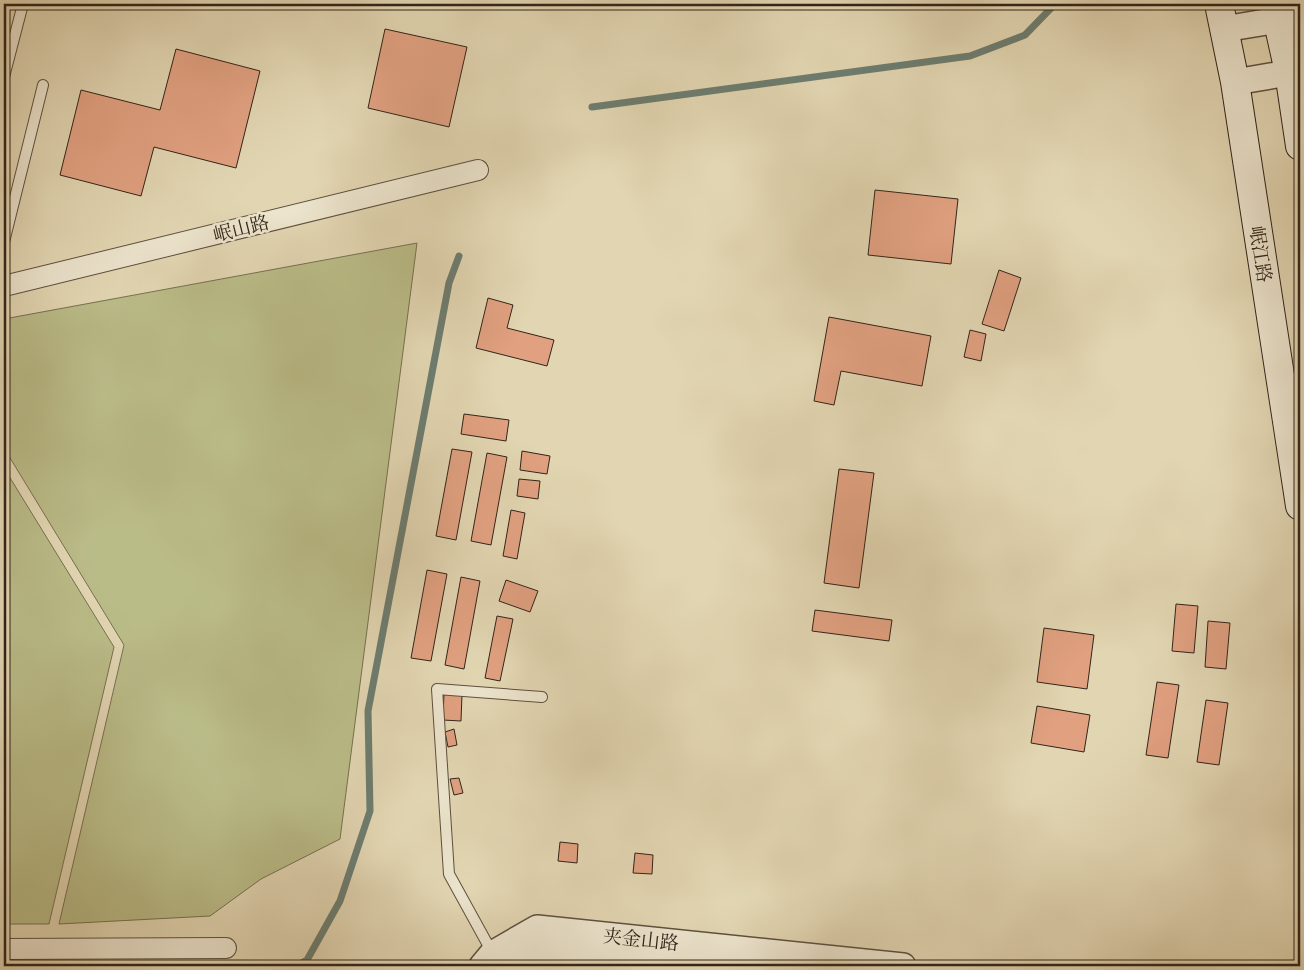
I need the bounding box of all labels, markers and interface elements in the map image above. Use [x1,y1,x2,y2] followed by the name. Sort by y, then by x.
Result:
[211,210,273,250] street label: 岷山路
[1241,224,1276,285] street label: 岷江路
[602,924,680,959] street label: 夹金山路

